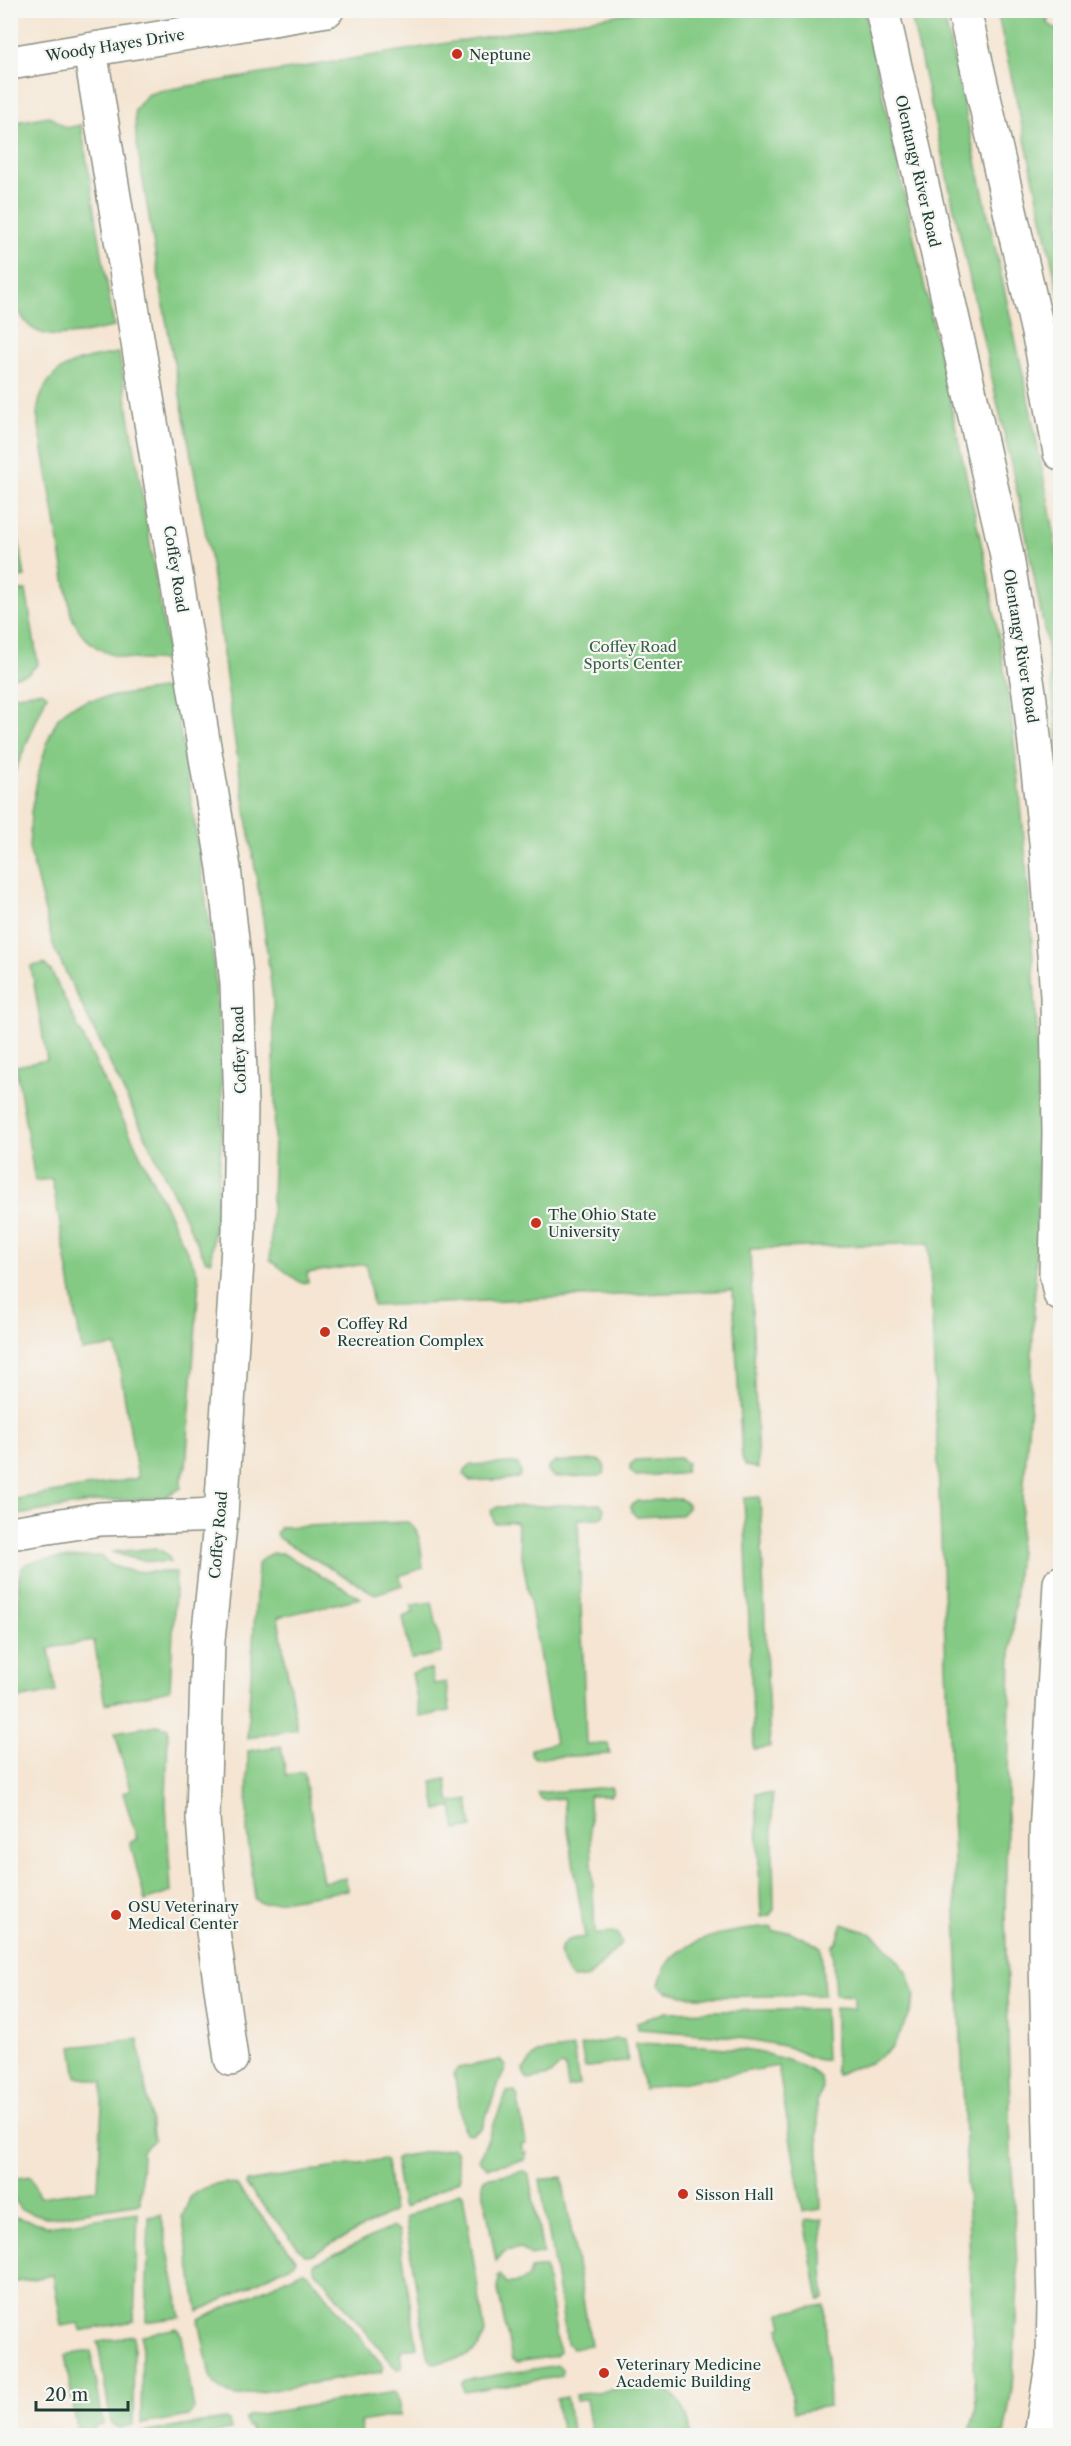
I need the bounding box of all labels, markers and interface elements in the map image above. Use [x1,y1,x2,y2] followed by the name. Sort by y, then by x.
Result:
[43,25,186,66] street label: Woody Hayes Drive
[469,45,531,64] place label: Neptune
[450,47,464,61] marker: Neptune
[891,93,945,249] street label: Olentangy River Road
[160,524,192,614] street label: Coffey Road
[999,568,1043,724] street label: Olentangy River Road
[584,637,683,673] park label: Coffey Road Sports Center
[228,1006,250,1094] street label: Coffey Road
[548,1205,656,1241] place label: The Ohio State University
[529,1216,543,1230] marker: The Ohio State University
[337,1314,484,1350] place label: Coffey Rd Recreation Complex
[318,1325,332,1339] marker: Coffey Rd Recreation Complex
[205,1490,231,1580] street label: Coffey Road
[128,1897,240,1933] place label: OSU Veterinary Medical Center
[109,1908,123,1922] marker: OSU Veterinary Medical Center
[695,2185,774,2204] place label: Sisson Hall
[676,2187,690,2201] marker: Sisson Hall
[615,2355,761,2391] place label: Veterinary Medicine Academic Building
[597,2366,611,2380] marker: Veterinary Medicine Academic Building
[36,2374,128,2412] scale bar
[45,2384,89,2406] text: 20 m

